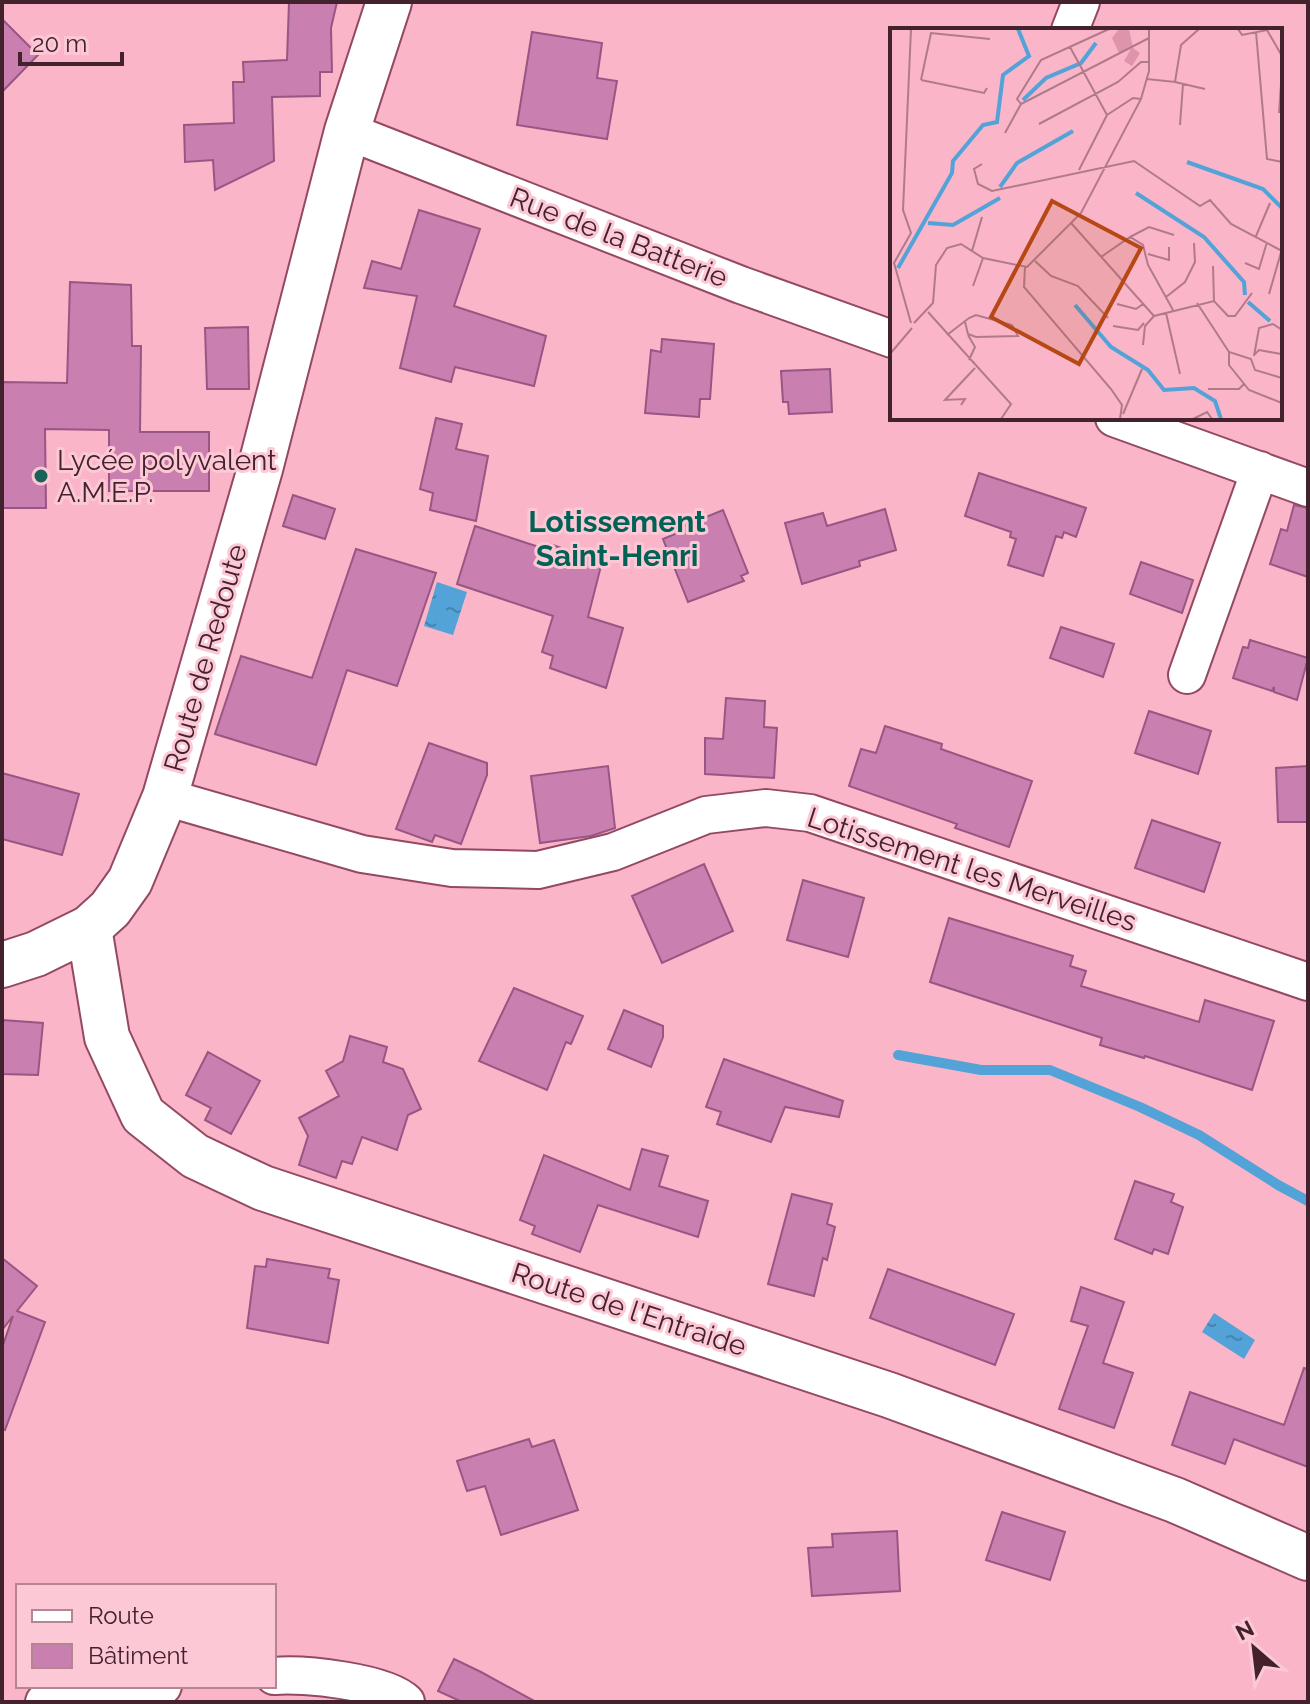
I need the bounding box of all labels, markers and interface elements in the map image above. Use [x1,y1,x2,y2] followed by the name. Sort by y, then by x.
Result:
[20,16,122,66] scale bar
[890,28,1282,420] inset map
[32,29,87,58] text: 20 m
[505,181,732,294] street label: Rue de la Batterie
[57,444,277,509] place label: Lycée polyvalent A.M.E.P.
[32,467,50,485] marker: Lycée polyvalent A.M.E.P.
[528,504,706,573] district label: Lotissement Saint-Henri
[157,540,254,776] street label: Route de Redoute
[803,801,1140,938] street label: Lotissement les Merveilles
[507,1256,750,1363] street label: Route de l'Entraide
[16,1584,276,1688] legend
[88,1601,154,1630] text: Route
[1214,1608,1294,1688] north arrow
[1231,1615,1258,1646] text: N
[88,1641,188,1670] text: Bâtiment

